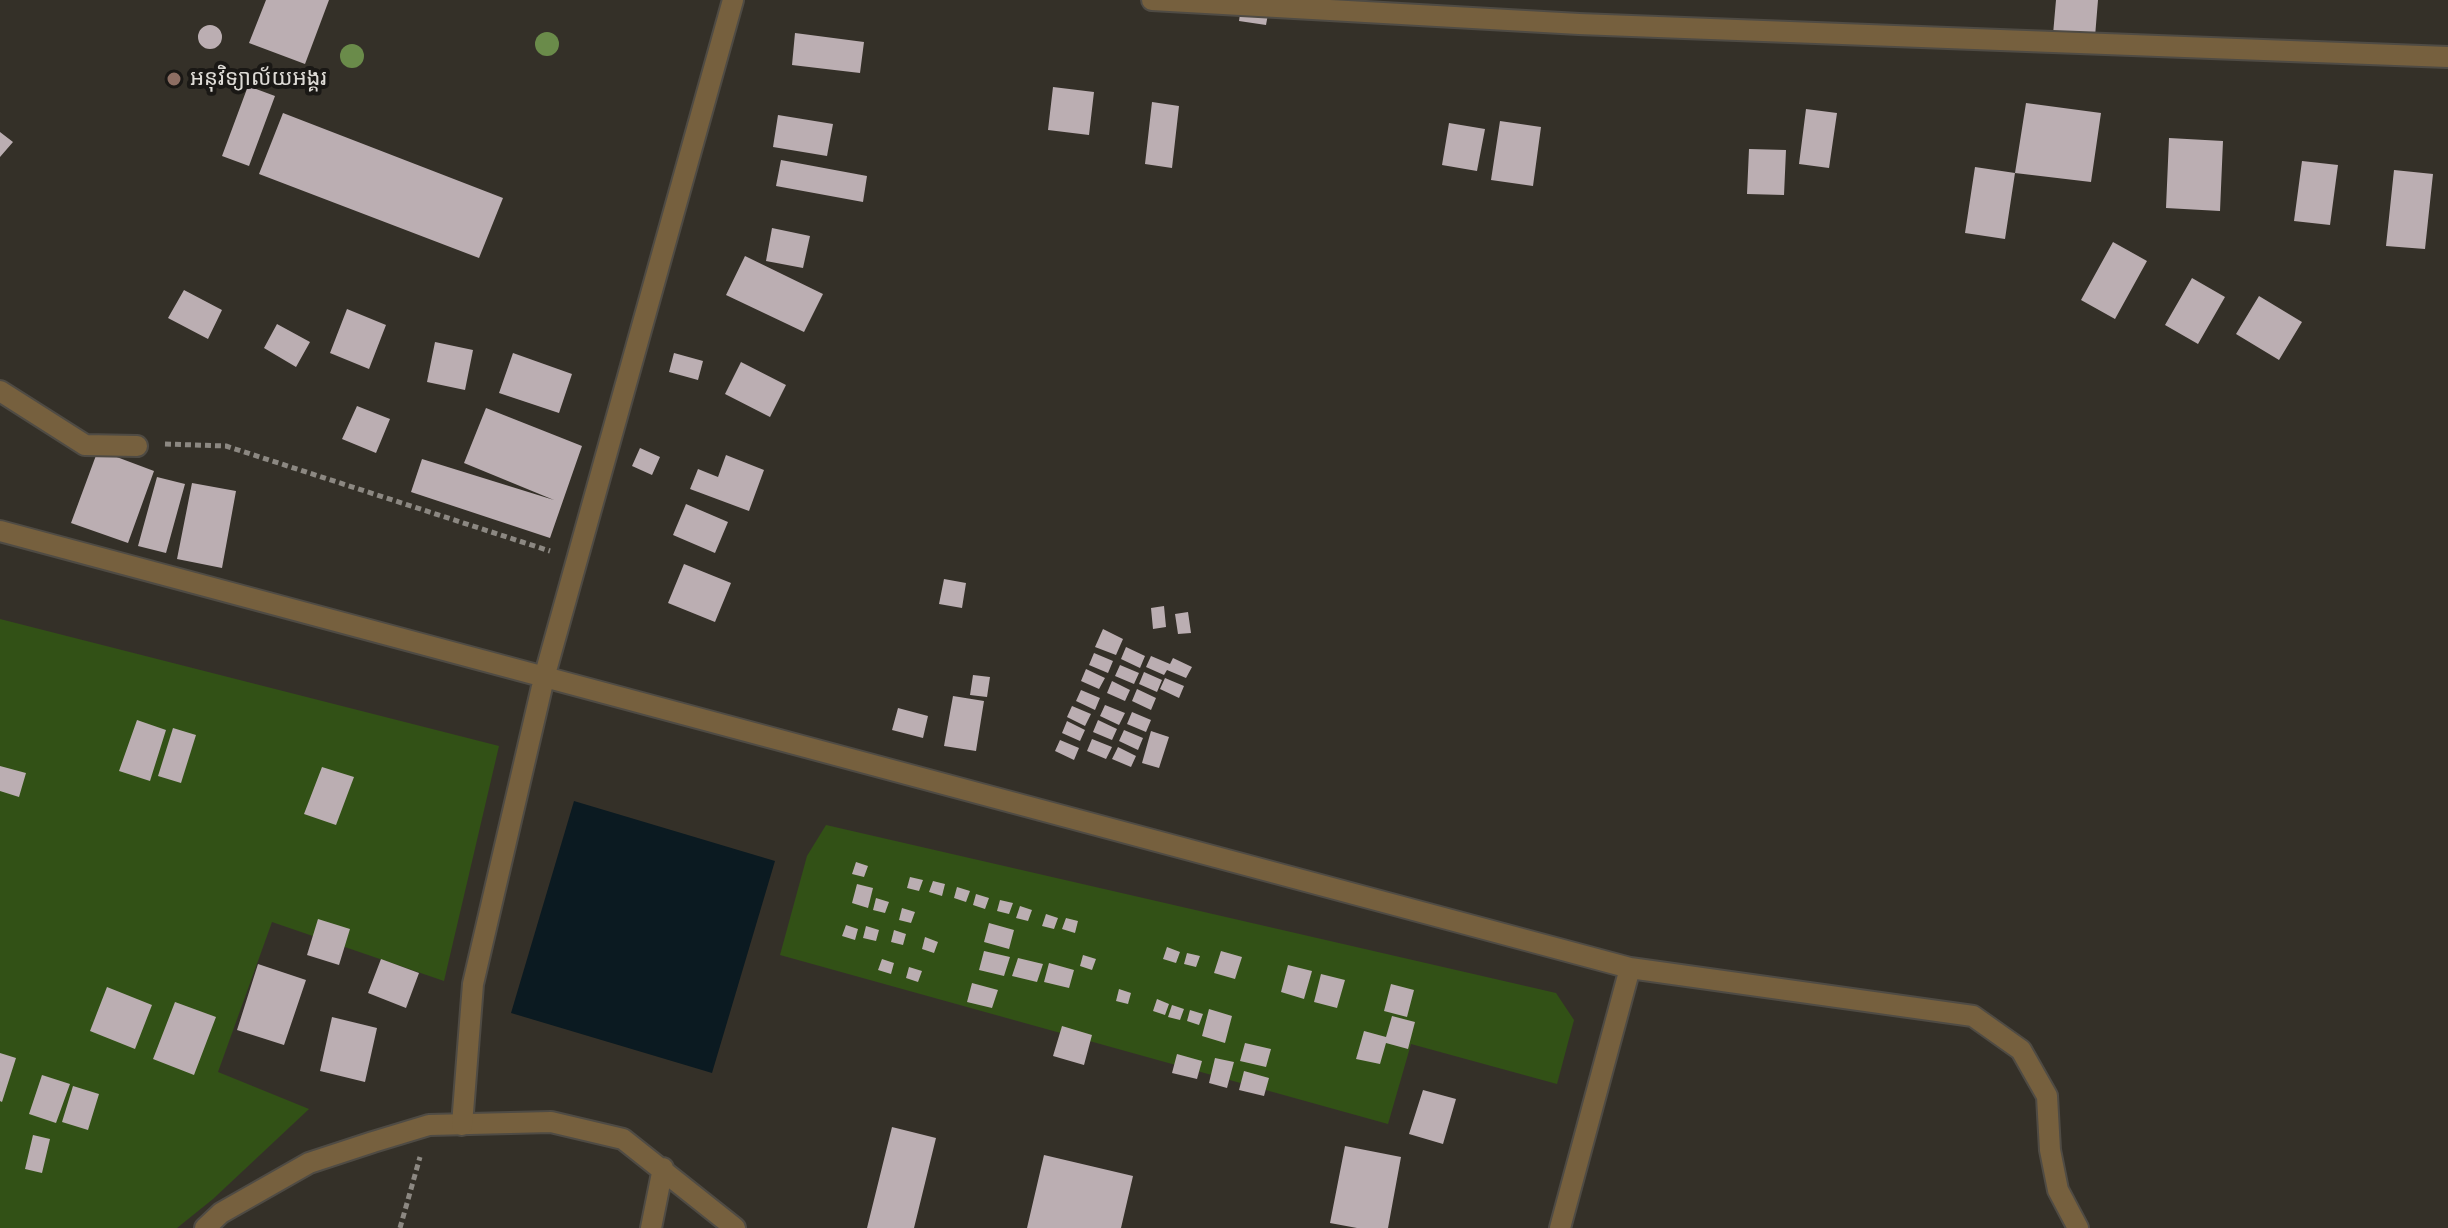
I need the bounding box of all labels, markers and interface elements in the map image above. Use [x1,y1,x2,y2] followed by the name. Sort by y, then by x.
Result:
[190,66,327,92] place label: អនុវិទ្យាល័យអង្គរ
[165,70,183,88] marker: អនុវិទ្យាល័យអង្គរ

